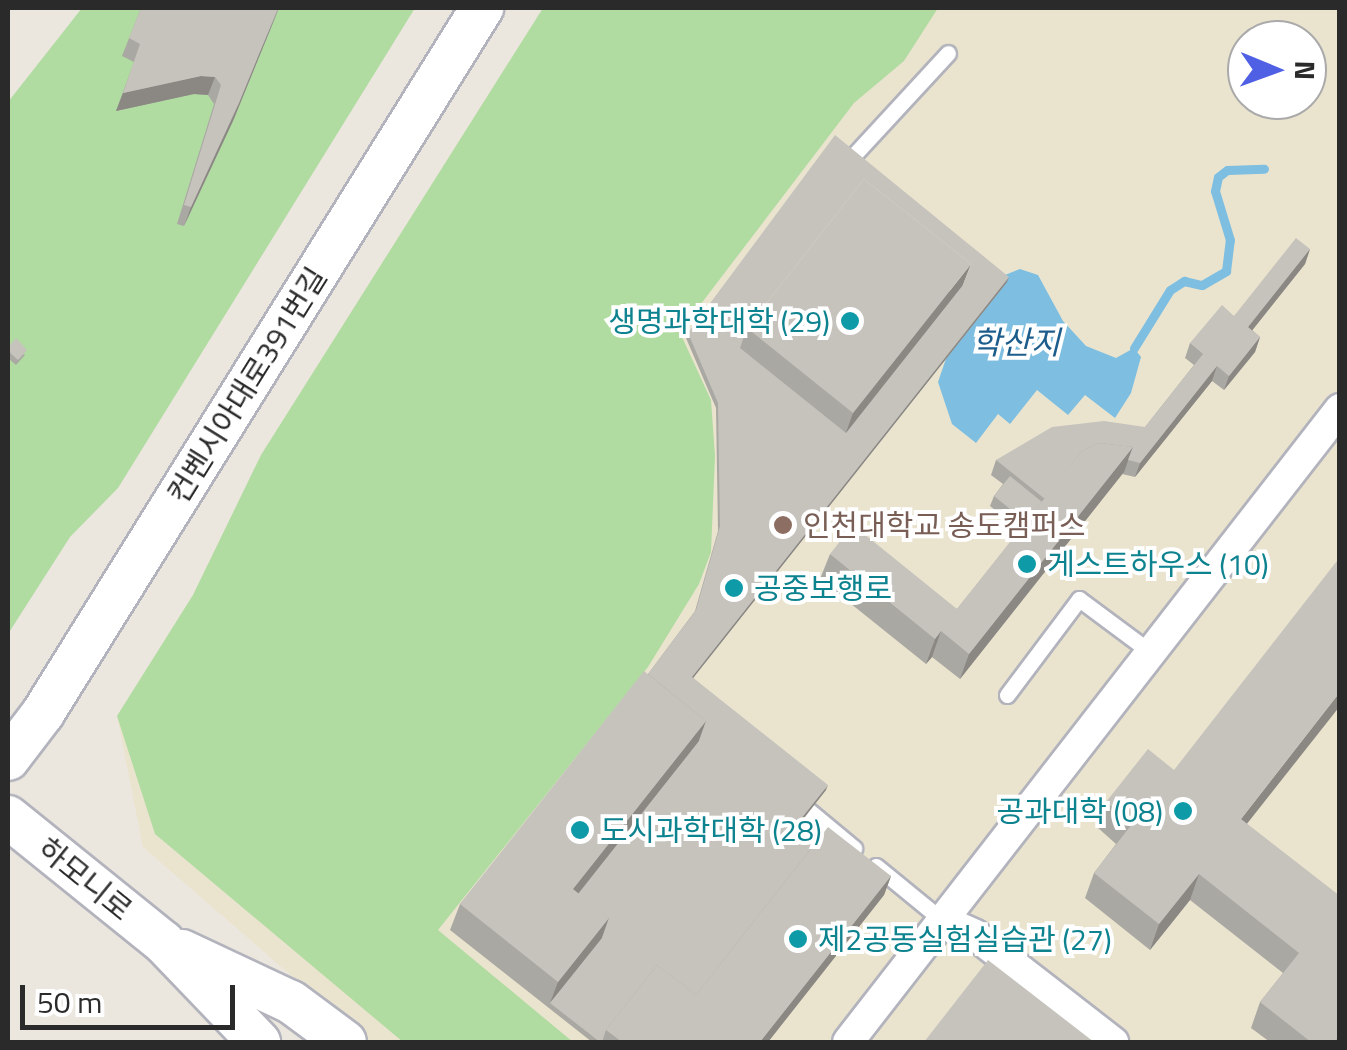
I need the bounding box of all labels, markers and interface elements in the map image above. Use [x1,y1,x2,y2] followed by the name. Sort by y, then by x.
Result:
[1227,20,1327,120] north arrow
[1284,60,1327,81] text: N
[160,260,334,510] street label: 컨벤시아대로391번길
[608,303,830,339] place label: 생명과학대학 (29)
[839,310,861,332] marker: 생명과학대학 (29)
[972,323,1060,361] water label: 학산지
[803,507,1086,543] place label: 인천대학교 송도캠퍼스
[772,514,794,536] marker: 인천대학교 송도캠퍼스
[1047,546,1269,582] place label: 게스트하우스 (10)
[1016,553,1038,575] marker: 게스트하우스 (10)
[754,570,892,606] place label: 공중보행로
[723,577,745,599] marker: 공중보행로
[997,793,1163,829] place label: 공과대학 (08)
[1172,800,1194,822] marker: 공과대학 (08)
[600,812,822,848] place label: 도시과학대학 (28)
[569,819,591,841] marker: 도시과학대학 (28)
[31,830,139,928] street label: 하모니로
[818,921,1112,957] place label: 제2공동실험실습관 (27)
[787,928,809,950] marker: 제2공동실험실습관 (27)
[25,965,240,1027] scale bar
[37,979,102,1025] text: 50 m

